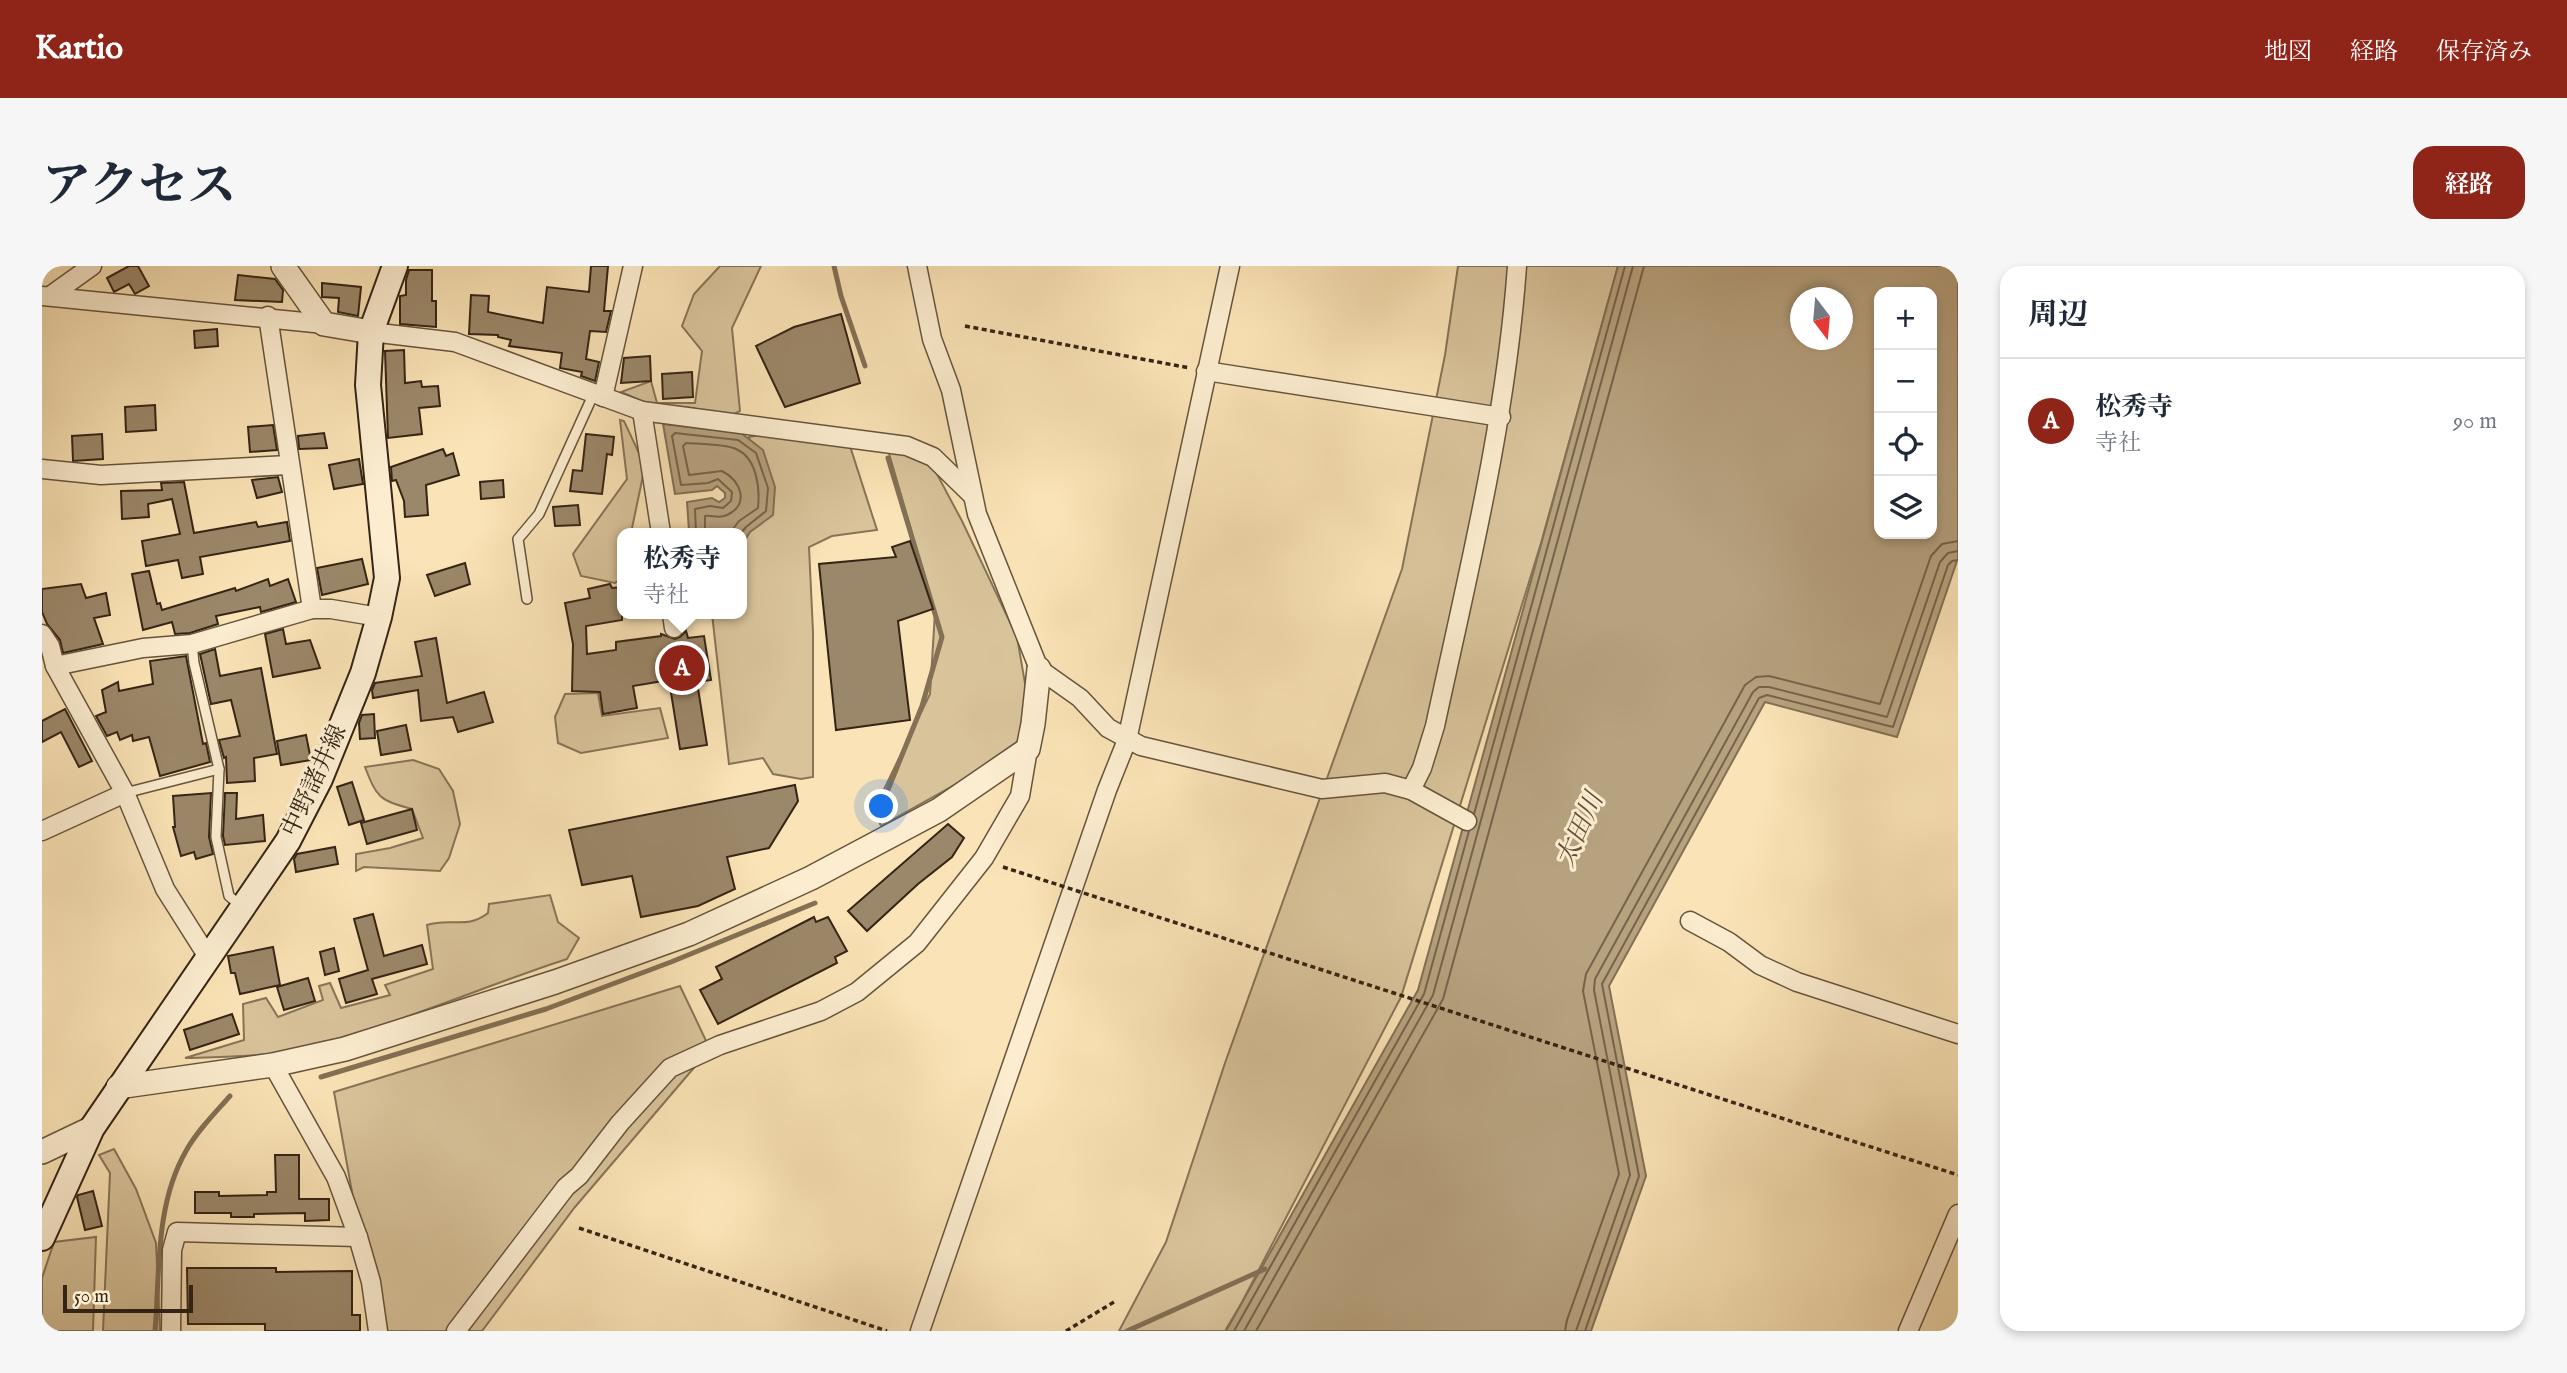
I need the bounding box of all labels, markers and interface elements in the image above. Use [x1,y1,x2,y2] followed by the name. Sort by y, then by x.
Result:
[35,28,123,70] text: Kartio
[2264,37,2312,68] text: 地図
[2350,37,2398,68] text: 経路
[2436,37,2532,68] text: 保存済み
[2413,146,2525,219] button: 経路
[42,157,237,219] text: アクセス
[1790,287,1853,350] north arrow
[1874,287,1937,539] map controls
[1874,287,1937,350] button: +
[2028,297,2088,335] text: 周辺
[1874,350,1937,413] button: −
[2095,391,2173,424] text: 松秀寺
[2043,407,2059,436] text: A
[2453,407,2497,436] text: 90 m
[1874,413,1937,476] button: locate
[2095,429,2141,458] text: 寺社
[1874,476,1937,539] button: layers
[617,528,747,619] popup
[643,543,721,576] text: 松秀寺
[643,581,689,610] text: 寺社
[659,642,705,694] pin: A
[276,720,354,842] street label: 中野諸井線
[1549,785,1612,872] water label: 太田川
[864,789,898,823] your location
[63,1282,192,1314] scale bar
[74,1285,109,1309] text: 50 m

